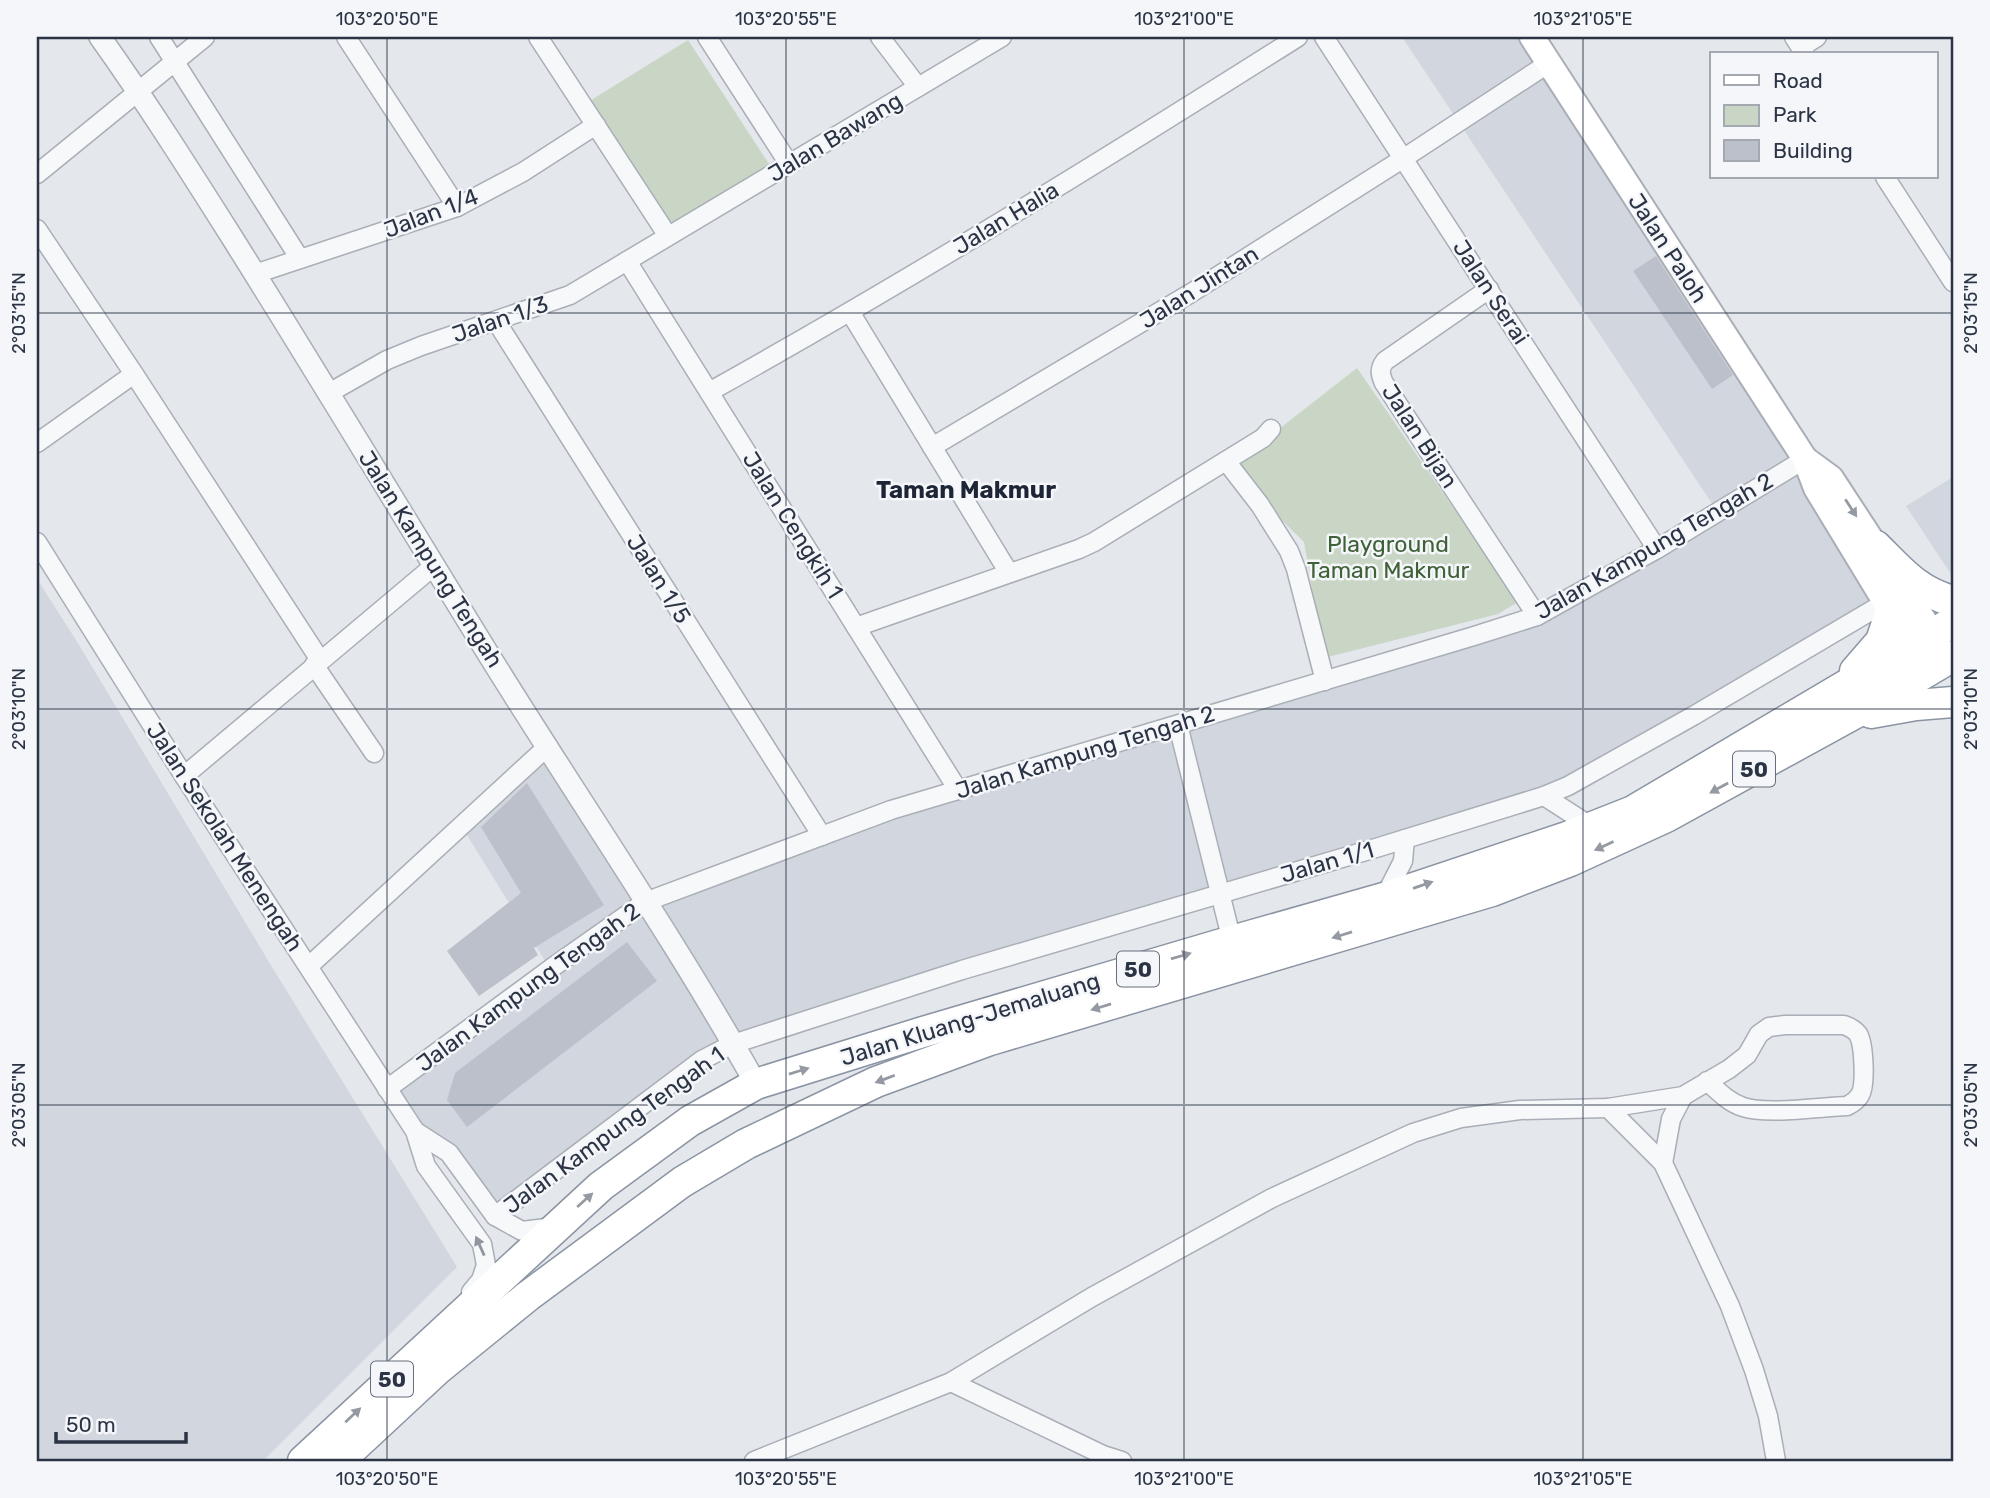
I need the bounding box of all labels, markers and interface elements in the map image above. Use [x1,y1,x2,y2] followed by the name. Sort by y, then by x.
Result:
[336,8,438,30] text: 103°20'50"E
[735,8,837,30] text: 103°20'55"E
[1134,8,1234,30] text: 103°21'00"E
[1534,8,1632,30] text: 103°21'05"E
[1710,52,1938,178] legend
[1773,68,1823,93] text: Road
[763,86,907,188] street label: Jalan Bawang
[1773,102,1817,127] text: Park
[1773,138,1853,163] text: Building
[948,176,1064,260] street label: Jalan Halia
[380,182,482,244] street label: Jalan 1/4
[1622,188,1714,308] street label: Jalan Paloh
[1447,234,1535,350] street label: Jalan Serai
[1135,239,1263,335] street label: Jalan Jintan
[8,272,30,354] text: 2°03'15"N
[1960,272,1982,354] text: 2°03'15"N
[448,290,552,348] street label: Jalan 1/3
[1376,379,1464,493] street label: Jalan Bijan
[353,445,509,673] street label: Jalan Kampung Tengah
[737,446,849,604] street label: Jalan Cengkih 1
[1530,466,1778,626] street label: Jalan Kampung Tengah 2
[876,476,1056,504] district label: Taman Makmur
[1844,498,1857,518] one-way arrow
[621,529,697,629] street label: Jalan 1/5
[1307,530,1469,584] park label: Playground Taman Makmur
[8,668,30,750] text: 2°03'10"N
[1960,668,1982,750] text: 2°03'10"N
[952,699,1218,805] street label: Jalan Kampung Tengah 2
[141,717,309,957] street label: Jalan Sekolah Menengah
[1733,752,1775,786] road number: 50
[1709,782,1728,794] one-way arrow
[1277,835,1377,889] street label: Jalan 1/1
[1594,840,1614,852] one-way arrow
[1412,880,1433,890] one-way arrow
[411,896,645,1078] street label: Jalan Kampung Tengah 2
[1331,930,1352,940] one-way arrow
[1117,951,1159,986] road number: 50
[1171,951,1192,961] one-way arrow
[837,966,1103,1072] street label: Jalan Kluang-Jemaluang
[1090,1002,1111,1012] one-way arrow
[498,1041,730,1219] street label: Jalan Kampung Tengah 1
[8,1062,30,1148] text: 2°03'05"N
[1960,1062,1982,1148] text: 2°03'05"N
[789,1065,810,1076] one-way arrow
[874,1073,895,1084] one-way arrow
[576,1192,594,1208] one-way arrow
[474,1236,486,1256] one-way arrow
[371,1362,413,1396] road number: 50
[56,1400,186,1444] scale bar
[344,1407,362,1423] one-way arrow
[66,1412,116,1437] text: 50 m
[336,1468,438,1490] text: 103°20'50"E
[735,1468,837,1490] text: 103°20'55"E
[1134,1468,1234,1490] text: 103°21'00"E
[1534,1468,1632,1490] text: 103°21'05"E

